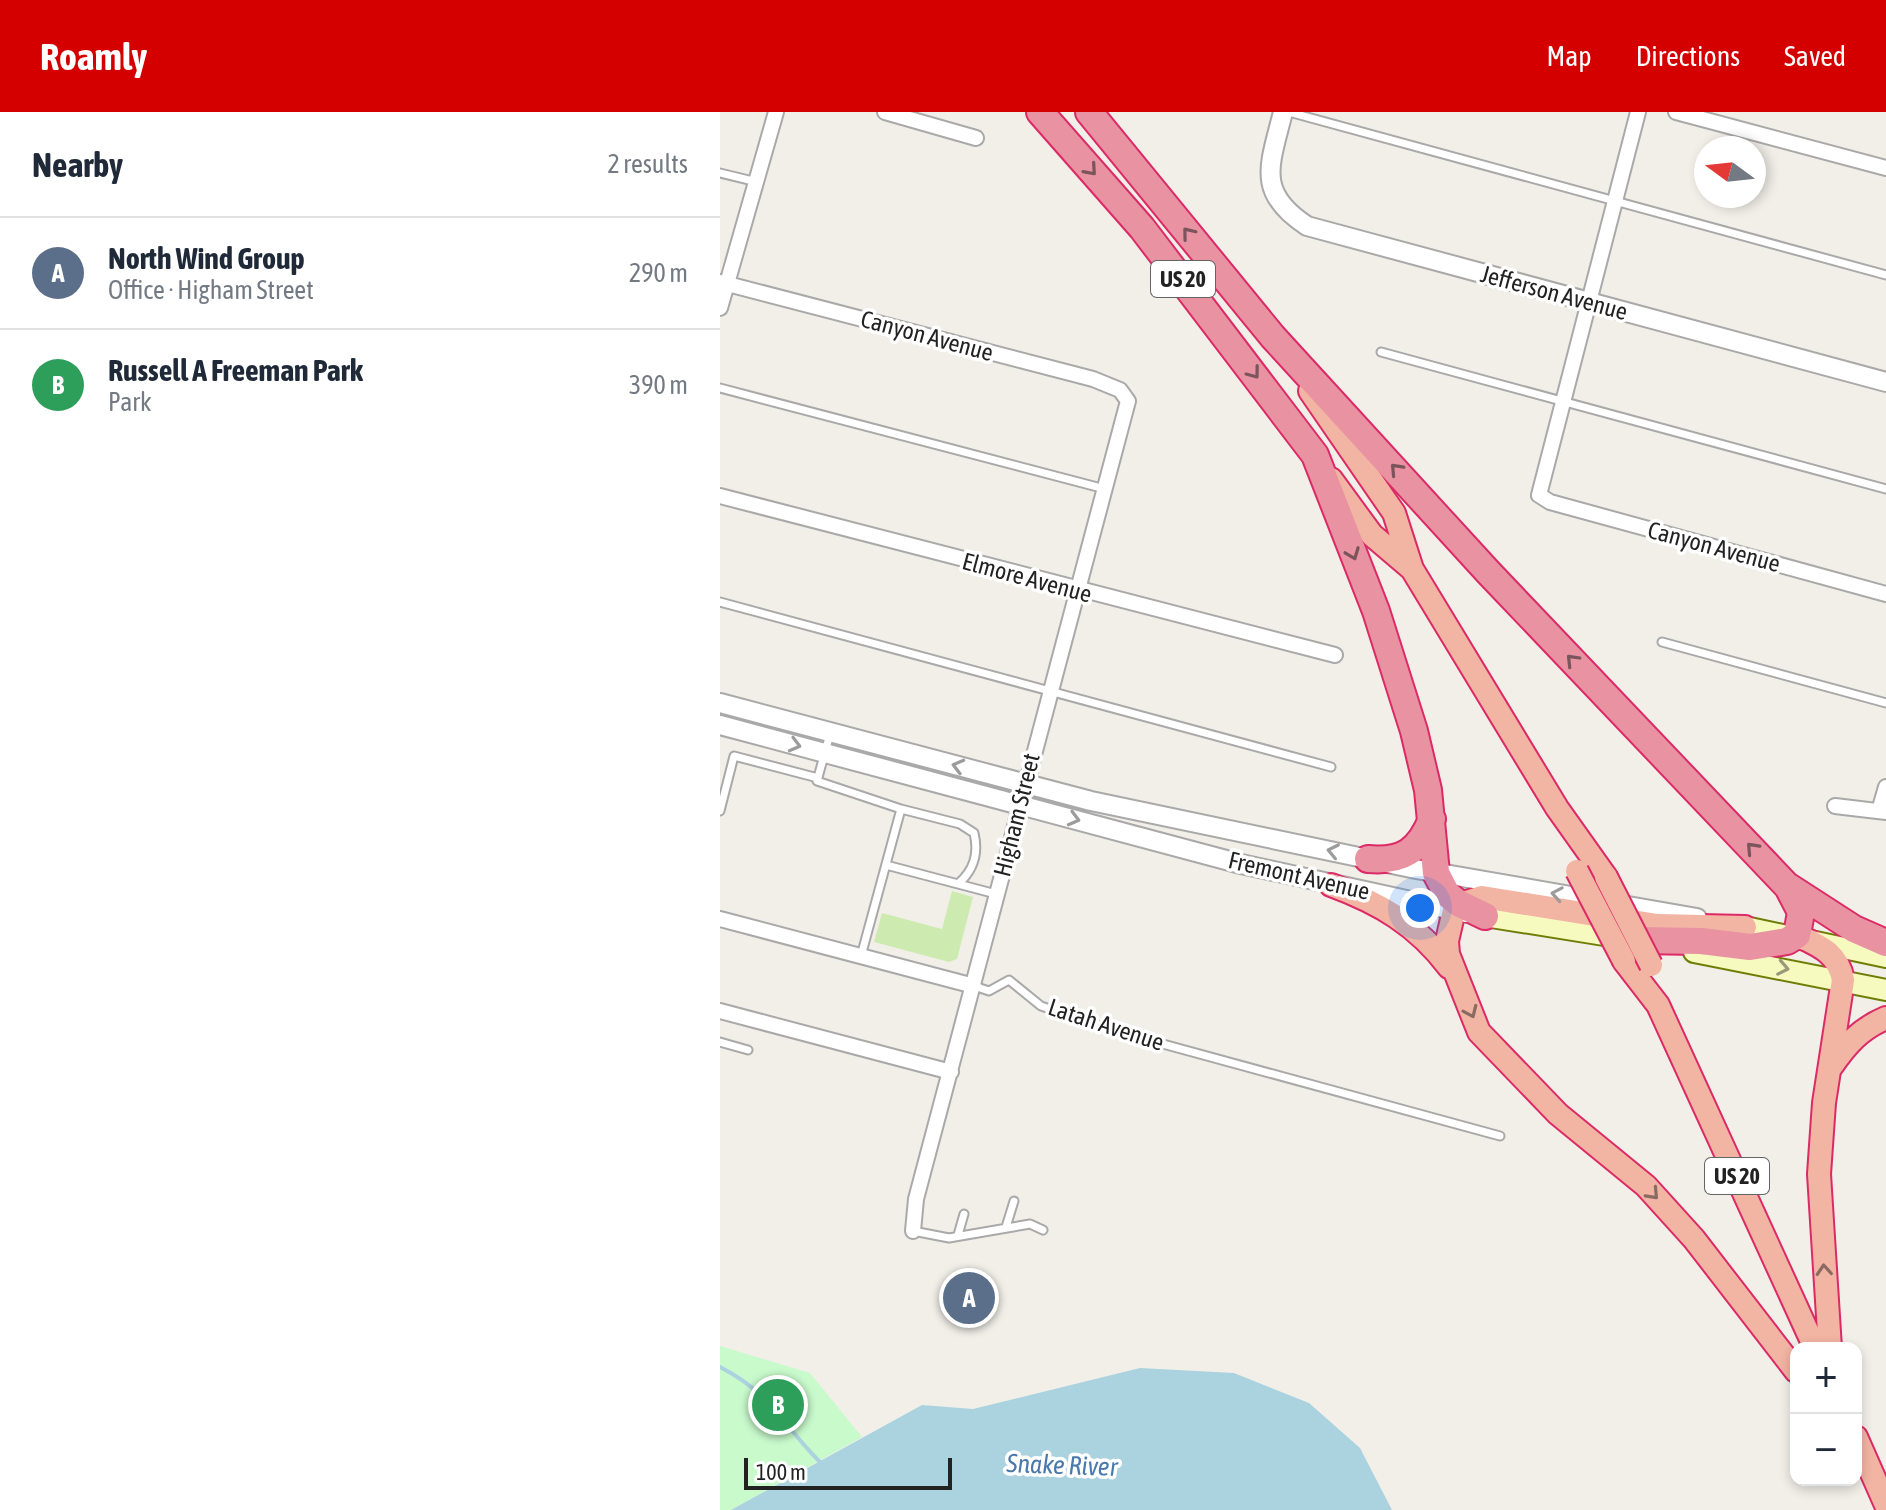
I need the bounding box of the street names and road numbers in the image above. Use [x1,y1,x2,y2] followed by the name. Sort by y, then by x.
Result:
[1478,260,1630,325] street label: Jefferson Avenue
[1151,261,1215,297] road number: US 20
[858,305,996,366] street label: Canyon Avenue
[1645,516,1783,577] street label: Canyon Avenue
[959,547,1095,608] street label: Elmore Avenue
[988,750,1045,879] street label: Higham Street
[1226,846,1372,905] street label: Fremont Avenue
[1045,993,1167,1056] street label: Latah Avenue
[1705,1158,1769,1194] road number: US 20

